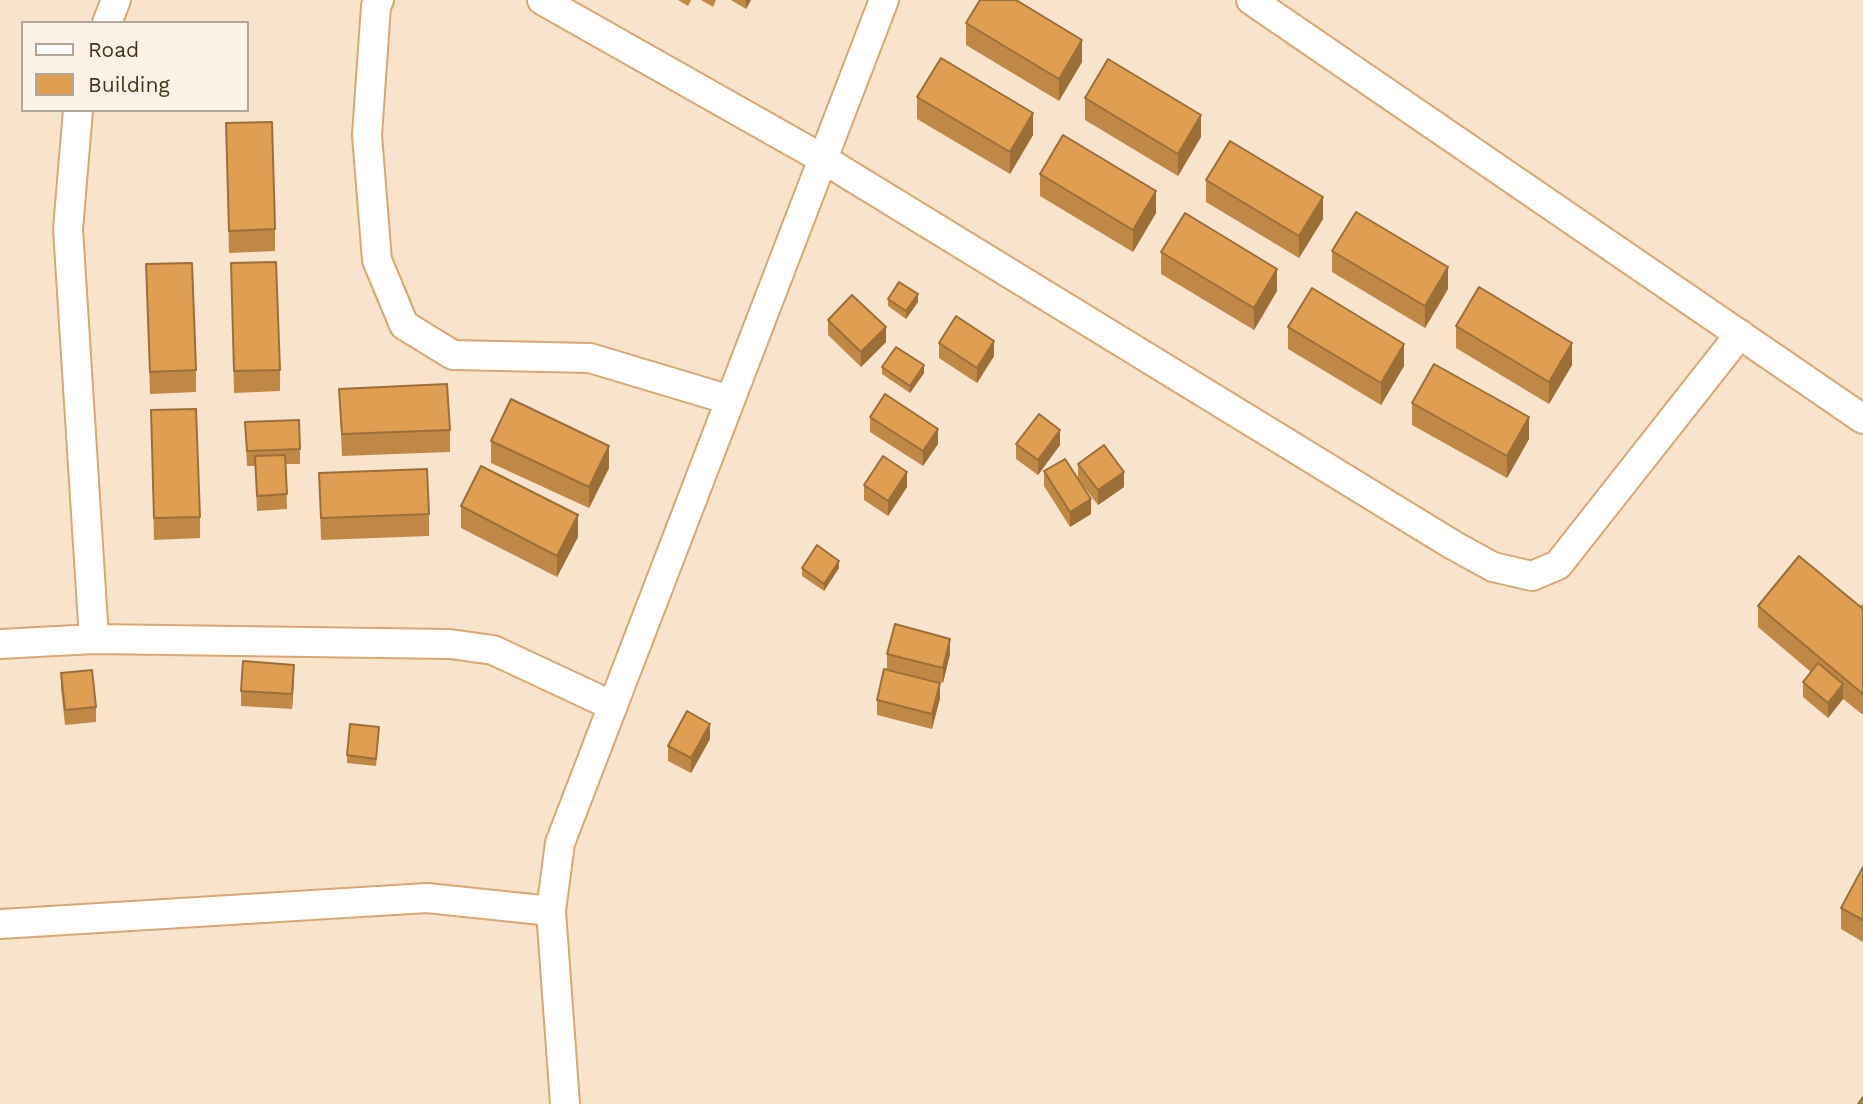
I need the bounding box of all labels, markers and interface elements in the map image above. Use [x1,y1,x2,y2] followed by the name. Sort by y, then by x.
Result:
[21,21,248,112] legend
[88,37,139,62] text: Road
[88,72,170,97] text: Building

